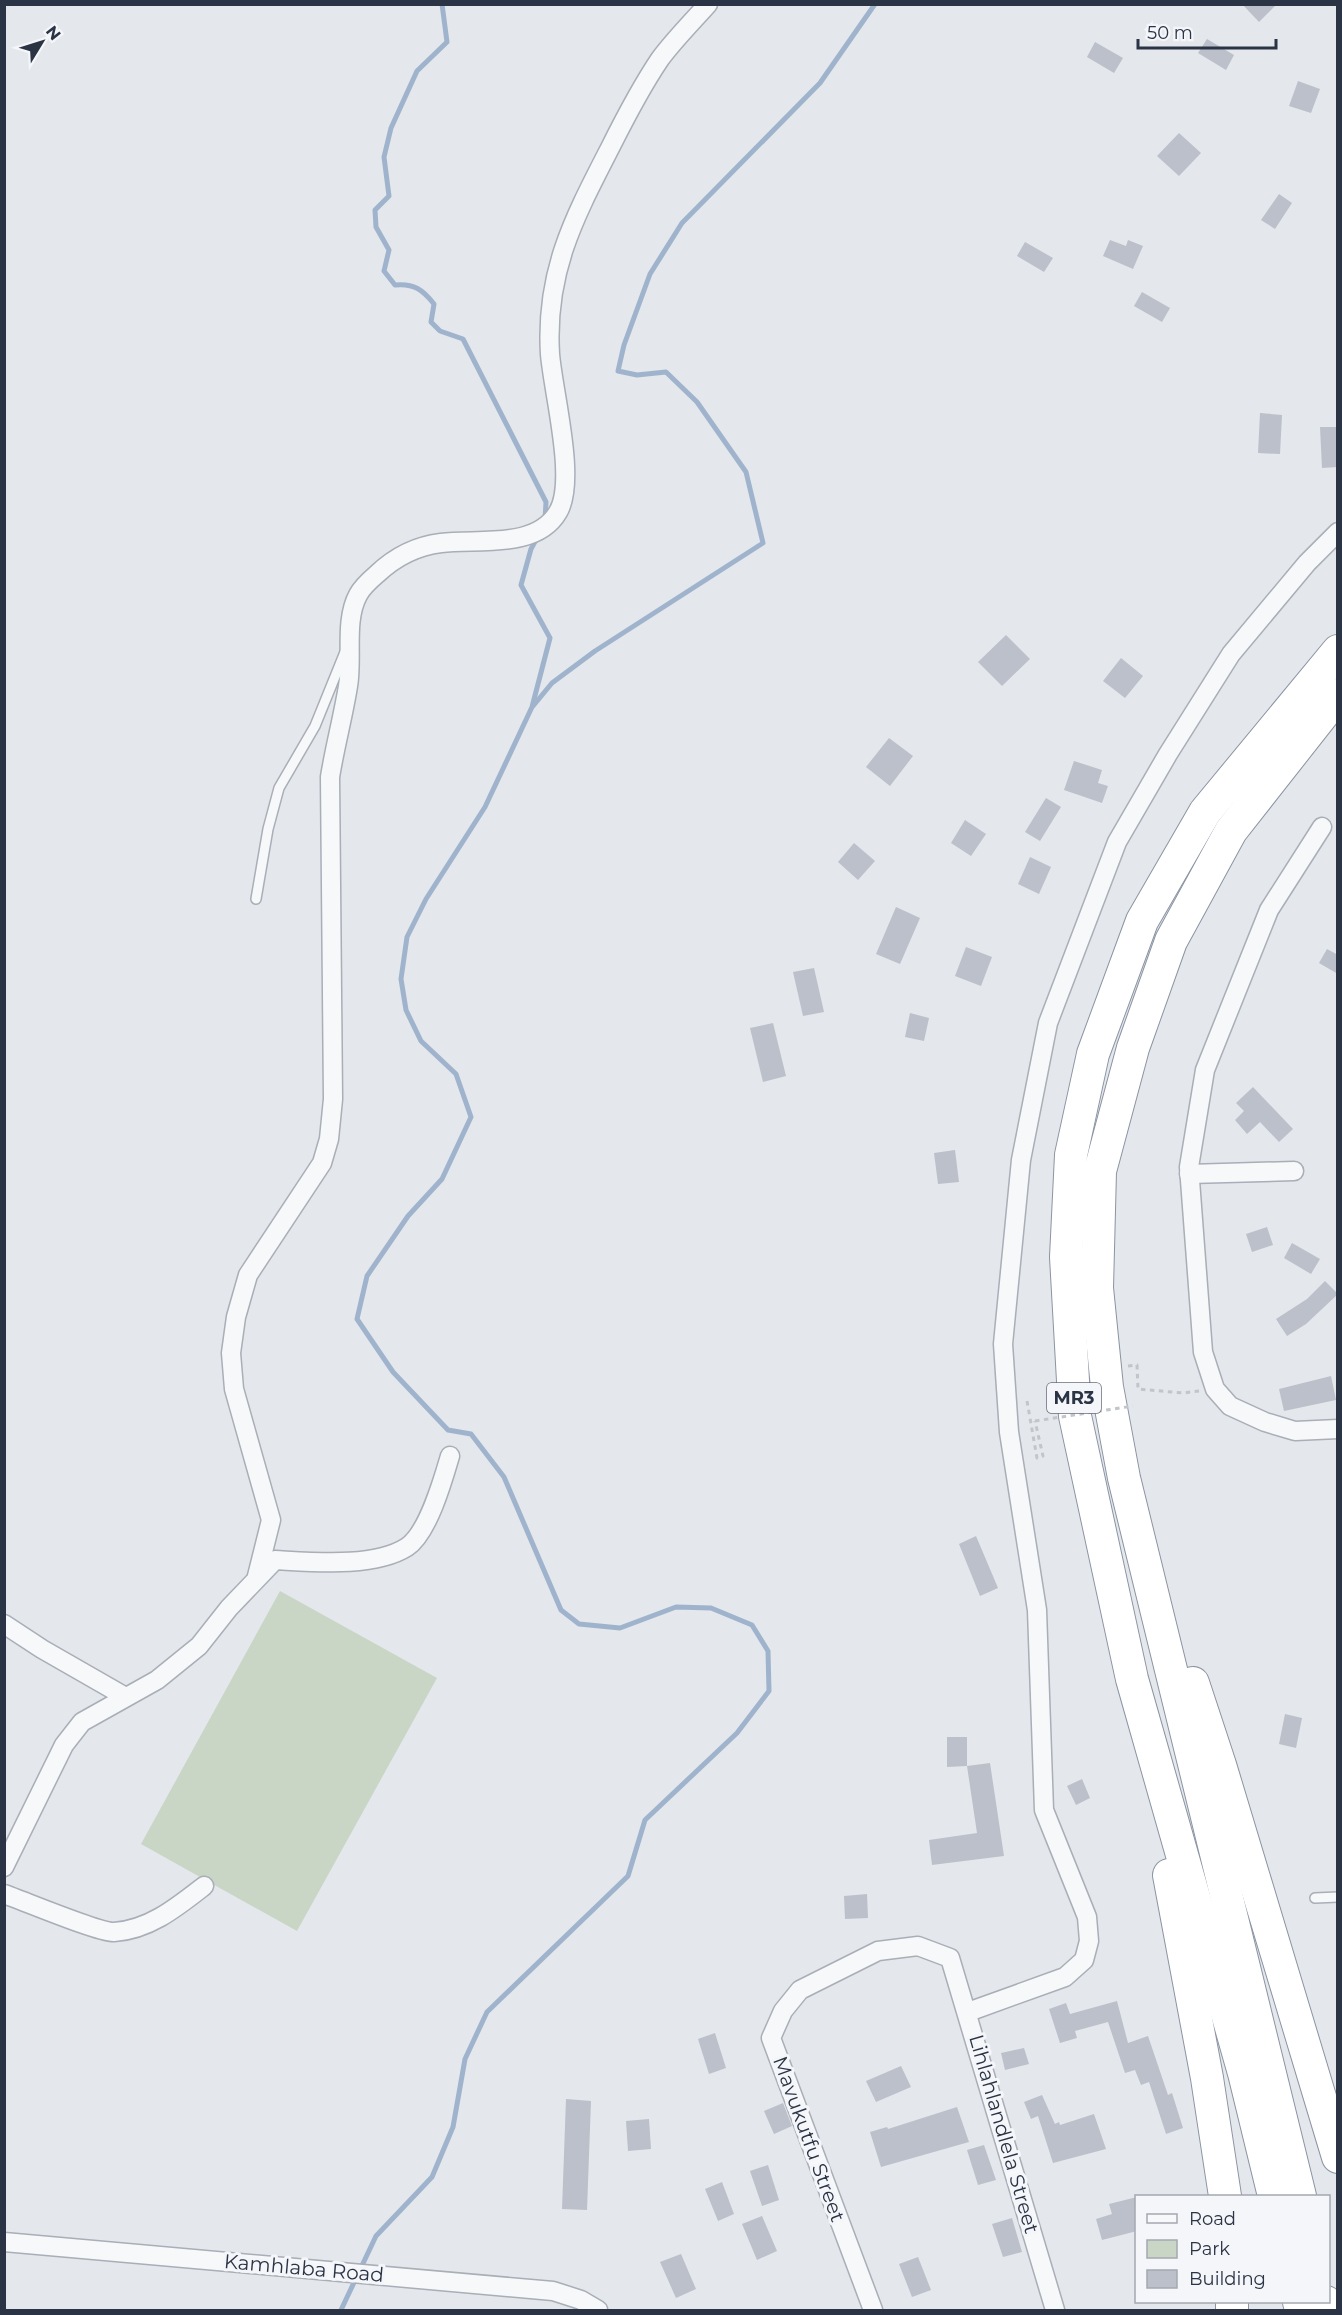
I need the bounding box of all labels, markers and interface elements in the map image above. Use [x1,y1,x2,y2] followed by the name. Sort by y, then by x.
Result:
[12,12,72,72] north arrow
[1138,12,1276,50] scale bar
[42,22,65,44] text: N
[1147,22,1193,44] text: 50 m
[1047,1383,1101,1413] road number: MR3
[964,2032,1044,2236] street label: Lihlahlandlela Street
[768,2053,850,2225] street label: Mavukutfu Street
[1135,2195,1330,2303] legend
[1189,2208,1236,2230] text: Road
[1189,2238,1230,2260] text: Park
[223,2249,385,2287] street label: Kamhlaba Road
[1189,2268,1266,2290] text: Building

